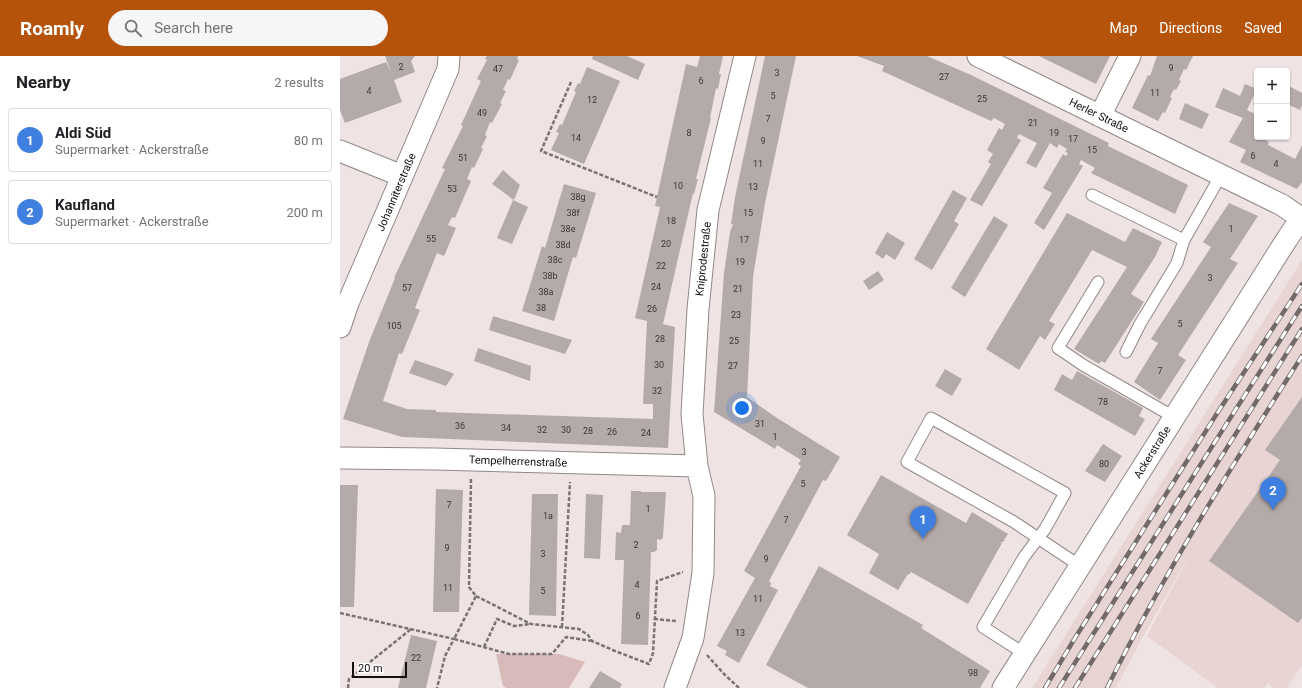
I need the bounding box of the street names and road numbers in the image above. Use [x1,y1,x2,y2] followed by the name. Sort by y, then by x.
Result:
[1067,95,1131,135] street label: Herler Straße
[374,151,419,233] street label: Johanniterstraße
[693,221,714,297] street label: Kniprodestraße
[1131,424,1174,481] street label: Ackerstraße
[469,453,568,470] street label: Tempelherrenstraße

